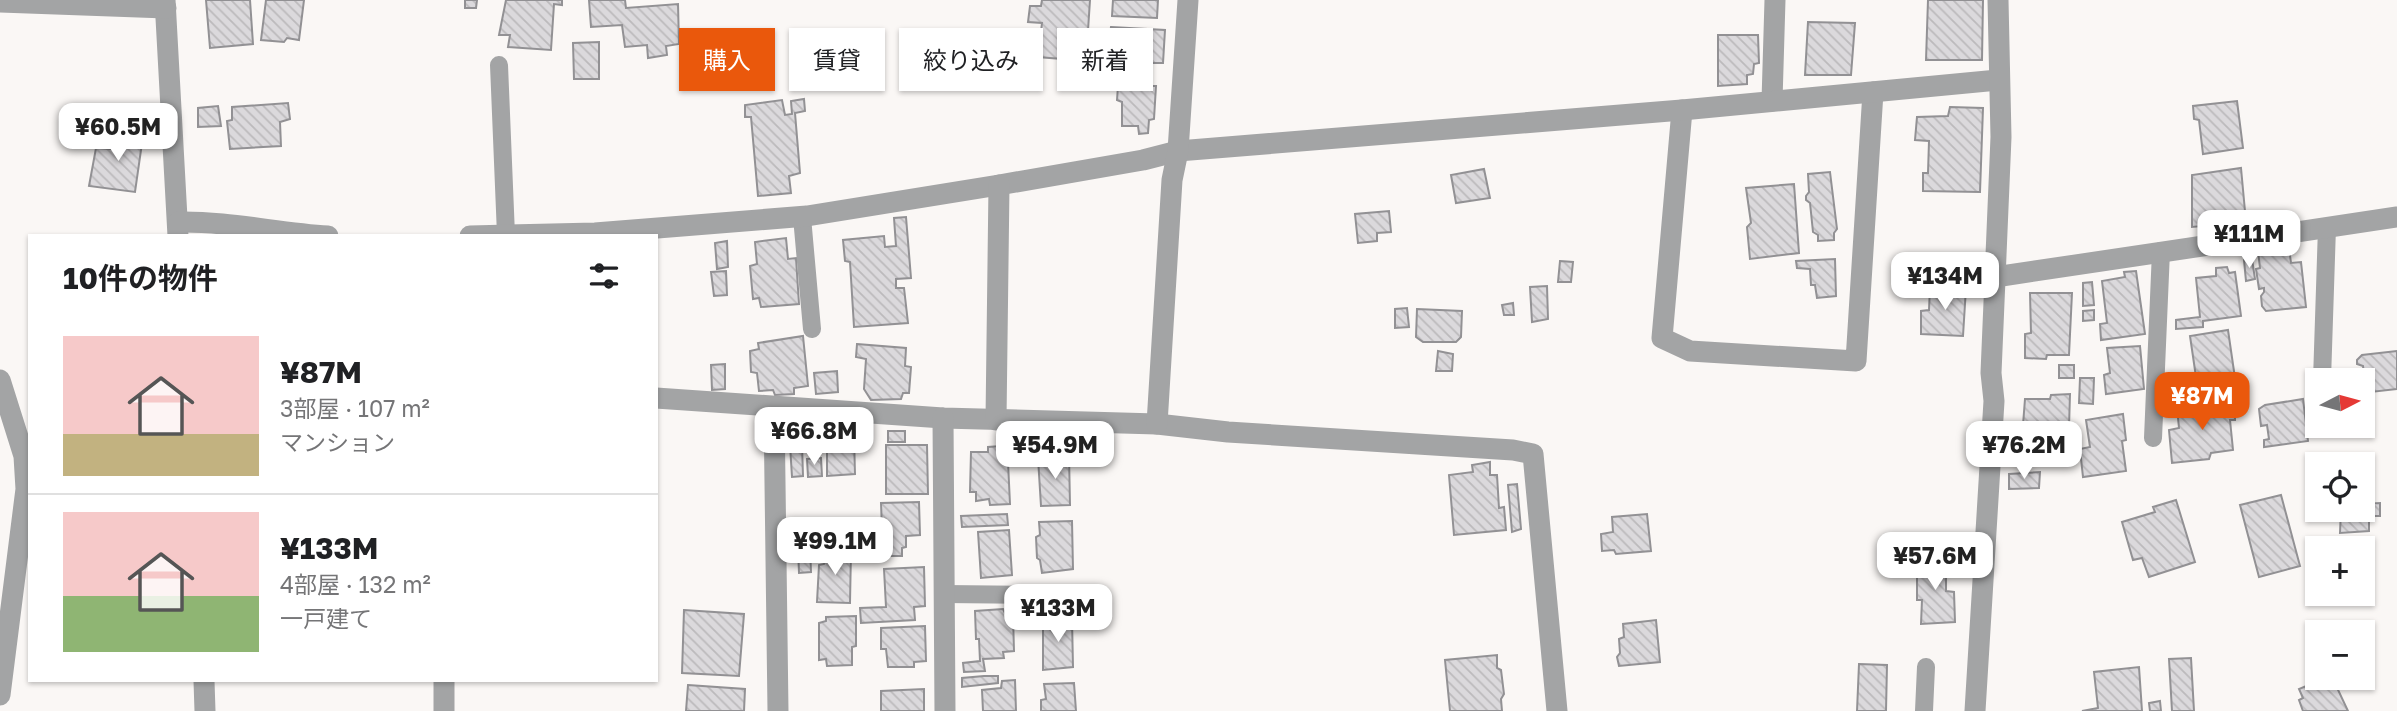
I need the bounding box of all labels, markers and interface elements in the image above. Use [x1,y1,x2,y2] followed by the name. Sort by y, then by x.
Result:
[679,28,775,91] chip: 購入
[789,28,885,91] chip: 賃貸
[899,28,1043,91] chip: 絞り込み
[1057,28,1153,91] chip: 新着
[61,104,175,163] pin: ¥60.5M
[75,112,161,140] text: ¥60.5M
[2200,210,2298,270] pin: ¥111M
[2213,219,2285,247] text: ¥111M
[1896,252,1994,312] pin: ¥134M
[585,257,623,295] icon: filters
[63,260,218,296] text: 10件の物件
[1907,261,1983,289] text: ¥134M
[280,354,362,390] text: ¥87M
[119,364,203,448] icon: home
[2305,368,2375,438] north arrow
[2305,368,2375,690] map controls
[2161,372,2243,432] pin: ¥87M
[2171,381,2233,409] text: ¥87M
[280,394,430,422] text: 3部屋 · 107 m²
[757,407,871,467] pin: ¥66.8M
[771,416,857,444] text: ¥66.8M
[998,421,1112,481] pin: ¥54.9M
[1967,421,2081,481] pin: ¥76.2M
[280,428,395,456] text: マンション
[1012,430,1098,458] text: ¥54.9M
[1982,430,2066,458] text: ¥76.2M
[2305,452,2375,522] button: locate
[778,518,892,577] pin: ¥99.1M
[793,526,877,554] text: ¥99.1M
[280,530,379,566] text: ¥133M
[1878,532,1992,592] pin: ¥57.6M
[2305,536,2375,606] button: +
[119,540,203,624] icon: home
[1893,541,1977,569] text: ¥57.6M
[280,570,431,598] text: 4部屋 · 132 m²
[1009,584,1107,644] pin: ¥133M
[1020,593,1096,621] text: ¥133M
[280,604,372,632] text: 一戸建て
[2305,620,2375,690] button: −

